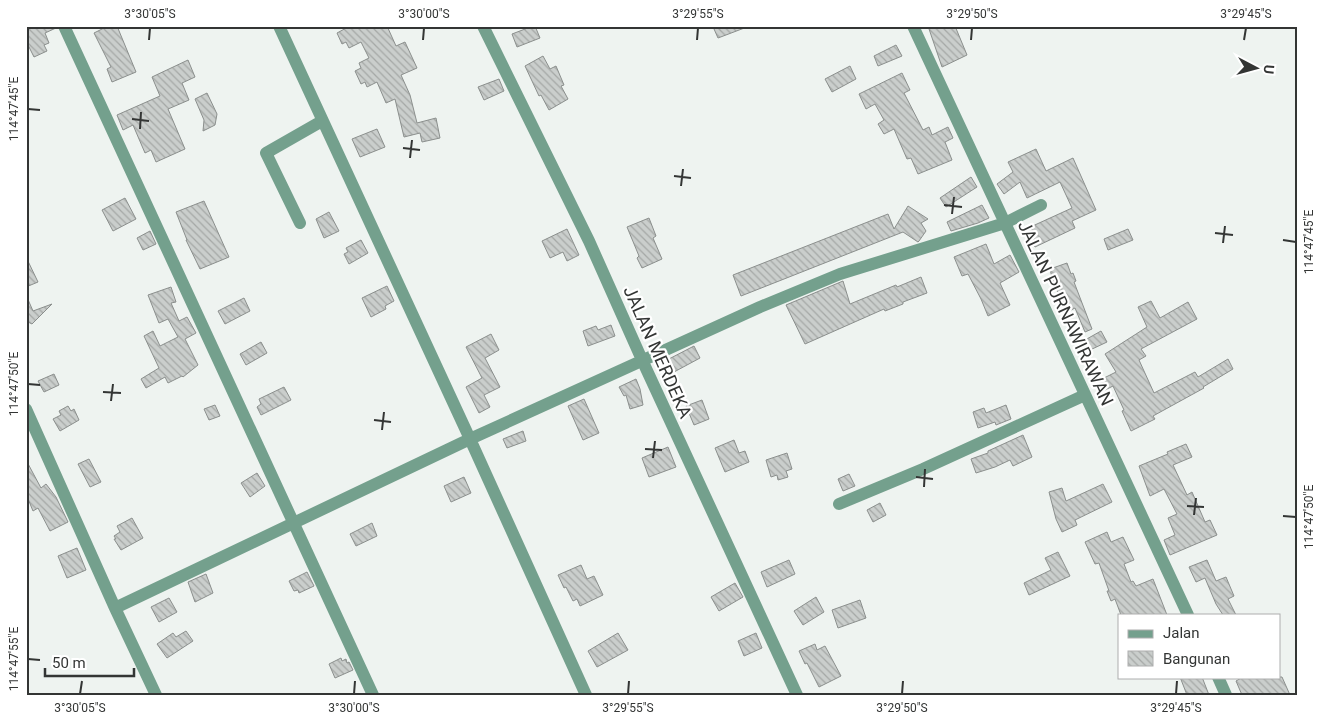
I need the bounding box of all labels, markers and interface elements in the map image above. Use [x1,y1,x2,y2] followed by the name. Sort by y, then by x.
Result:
[124,7,176,21] text: 3°30'05"S
[398,7,450,21] text: 3°30'00"S
[672,7,724,21] text: 3°29'55"S
[946,7,998,21] text: 3°29'50"S
[1220,7,1272,21] text: 3°29'45"S
[1230,42,1280,92] north arrow
[1260,64,1277,75] text: U
[7,77,21,141] text: 114°47'45"E
[1302,210,1316,274] text: 114°47'45"E
[1014,217,1118,409] street label: JALAN PURNAWIRAWAN
[619,283,697,422] street label: JALAN MERDEKA
[7,352,21,416] text: 114°47'50"E
[1302,485,1316,549] text: 114°47'50"E
[1118,614,1280,678] legend
[1163,624,1200,642] text: Jalan
[7,627,21,691] text: 114°47'55"E
[45,646,134,678] scale bar
[1163,650,1230,668] text: Bangunan
[52,654,86,672] text: 50 m
[54,701,106,715] text: 3°30'05"S
[328,701,380,715] text: 3°30'00"S
[602,701,654,715] text: 3°29'55"S
[876,701,928,715] text: 3°29'50"S
[1150,701,1202,715] text: 3°29'45"S

